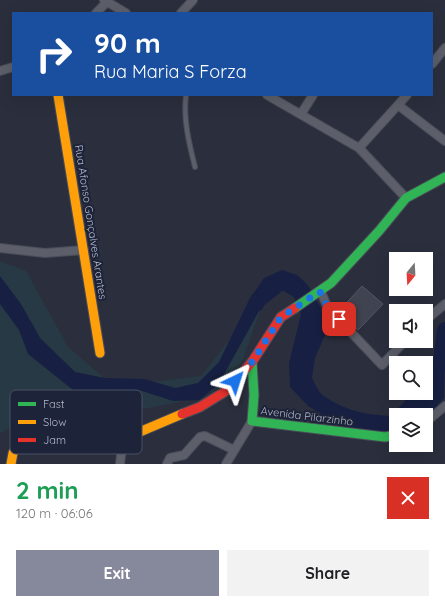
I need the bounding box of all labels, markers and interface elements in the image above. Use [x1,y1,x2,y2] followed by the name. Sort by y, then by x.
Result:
[94,25,161,60] text: 90 m
[28,28,80,80] icon: right
[94,60,247,83] text: Rua Maria S Forza
[72,144,110,300] street label: Rua Afonso Gonçalves Arantes
[389,252,433,296] north arrow
[389,252,433,452] map controls
[322,302,356,336] pin
[389,304,433,348] button: sound
[328,308,350,330] icon: arrive
[389,356,433,400] button: search
[214,360,256,402] position arrow
[10,390,142,454] legend
[43,397,65,411] text: Fast
[260,403,354,429] street label: Avenida Pilarzinho
[389,408,433,452] button: layers
[43,415,67,429] text: Slow
[43,433,66,447] text: Jam
[16,475,78,505] text: 2 min
[387,477,429,519] button: close
[16,505,93,521] text: 120 m · 06:06
[16,550,219,596] button: Exit
[227,550,429,596] button: Share

